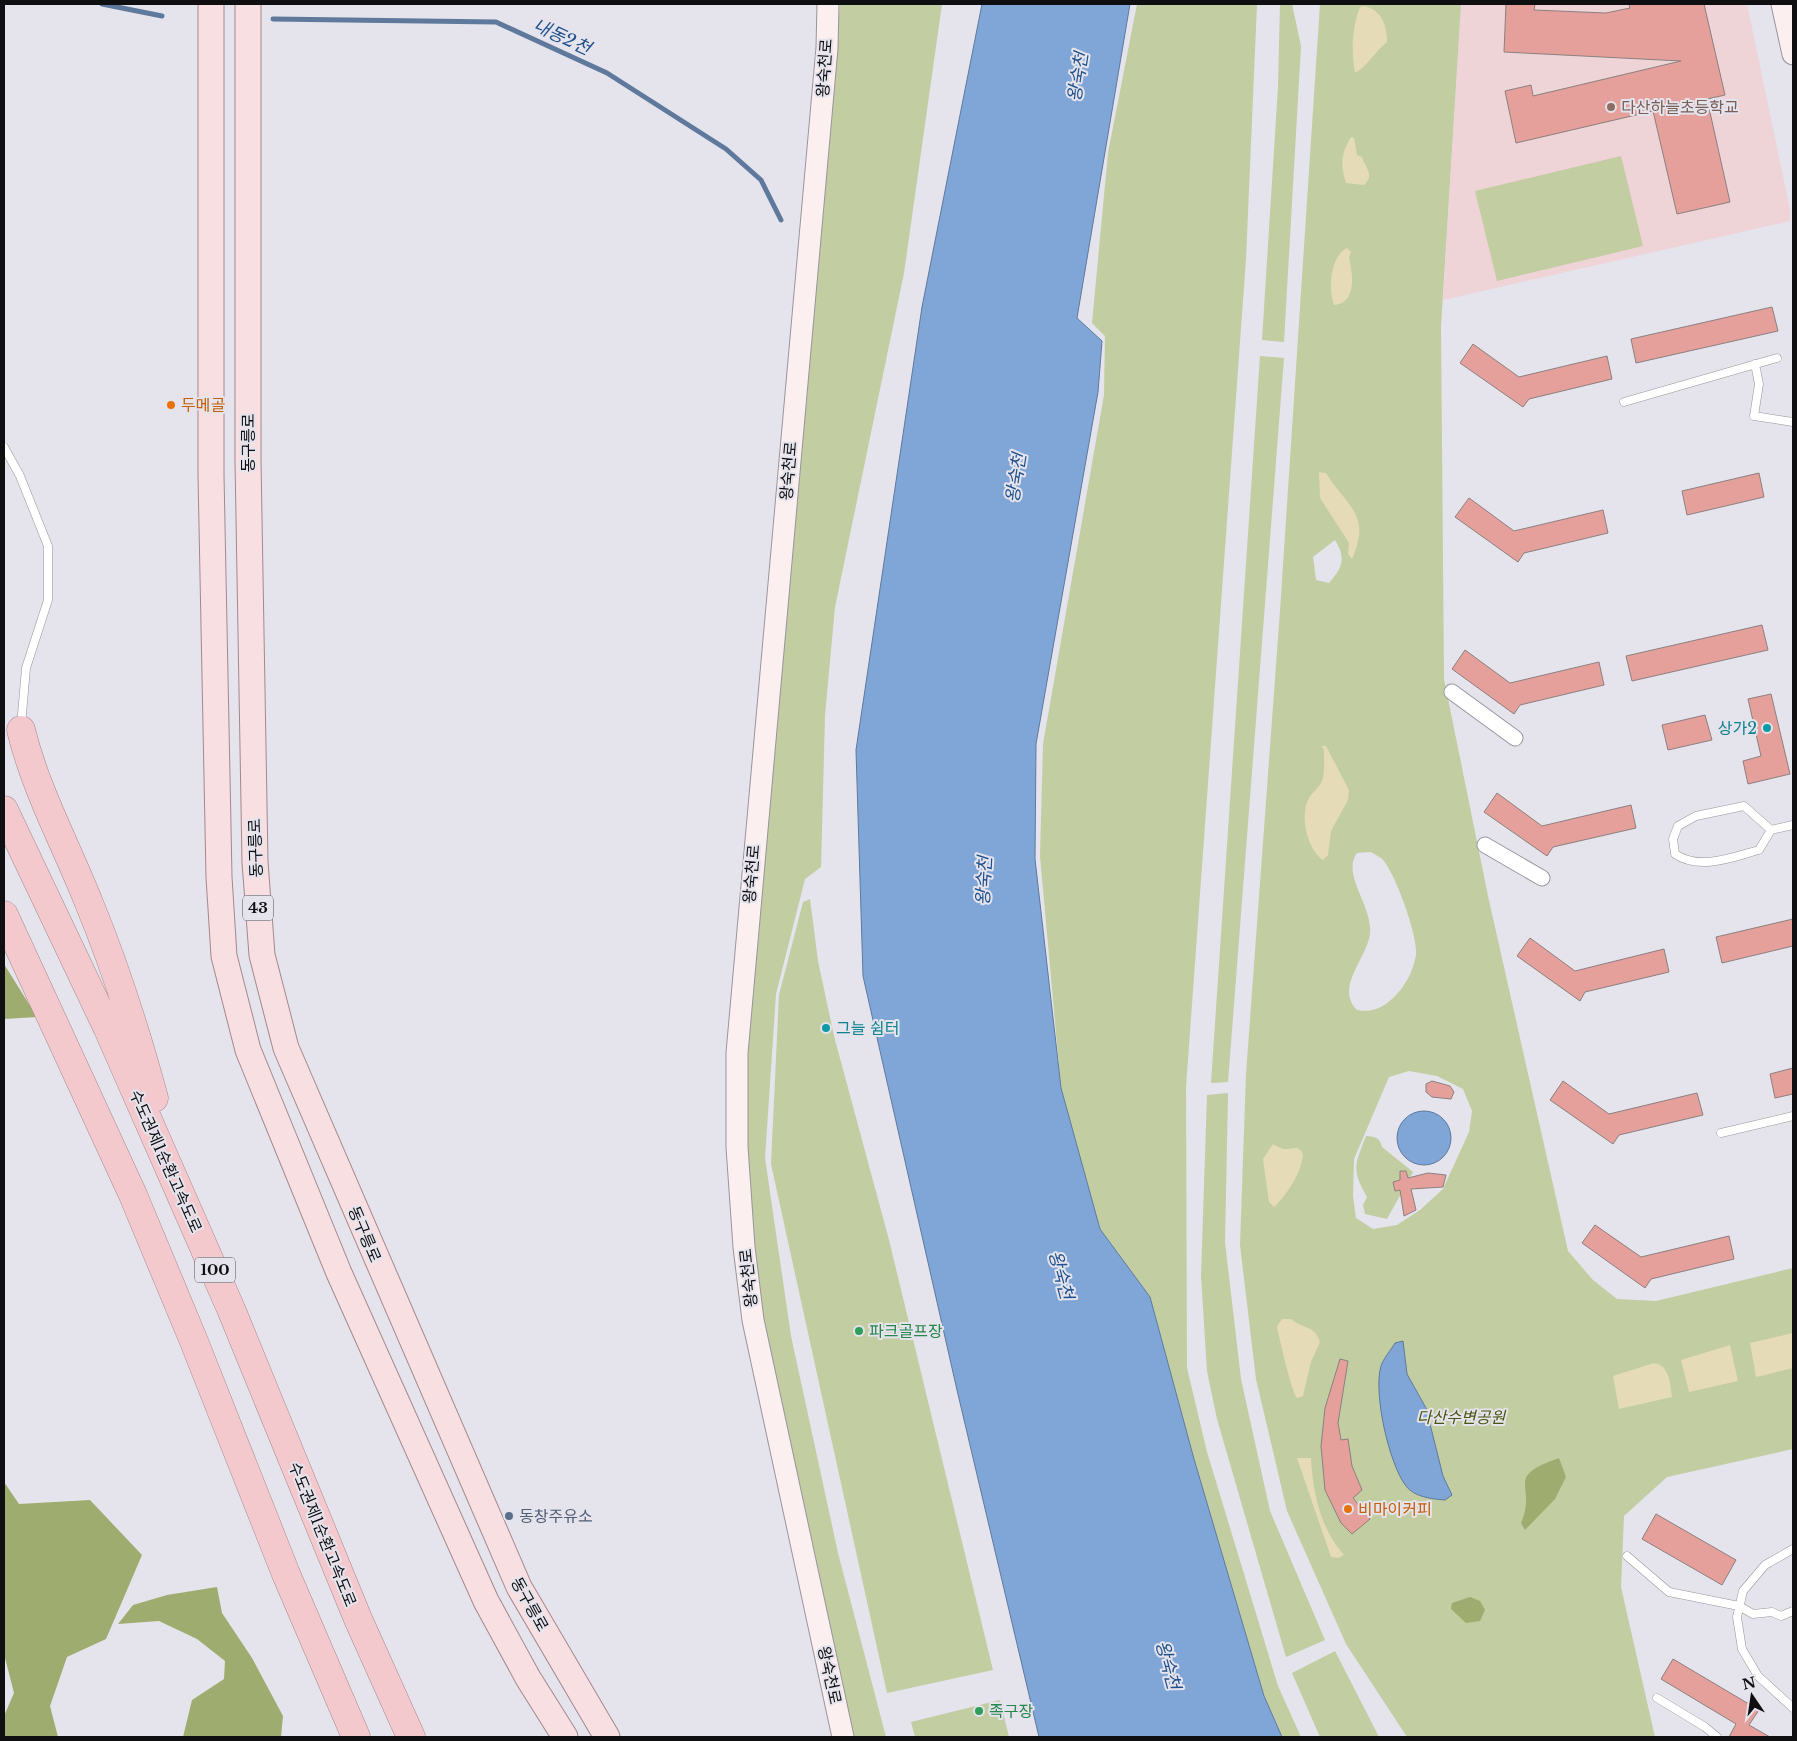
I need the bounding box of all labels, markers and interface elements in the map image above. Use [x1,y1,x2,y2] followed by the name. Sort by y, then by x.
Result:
[530,14,596,61] water label: 내동2천
[812,38,836,98] street label: 왕숙천로
[1063,48,1093,103] water label: 왕숙천
[1621,97,1739,117] place label: 다산하늘초등학교
[1605,101,1617,113] marker: 다산하늘초등학교
[181,395,225,415] place label: 두메골
[165,399,177,411] marker: 두메골
[238,413,258,472] street label: 동구릉로
[775,441,801,501] street label: 왕숙천로
[1001,449,1031,504] water label: 왕숙천
[1718,718,1757,738] place label: 상가2
[1761,722,1773,734] marker: 상가2
[244,818,266,878] street label: 동구릉로
[738,844,764,904] street label: 왕숙천로
[972,853,996,906] water label: 왕숙천
[243,896,273,920] road number: 43
[836,1018,899,1038] place label: 그늘 쉼터
[820,1022,832,1034] marker: 그늘 쉼터
[125,1086,207,1236] street label: 수도권제1순환고속도로
[344,1203,386,1265] street label: 동구릉로
[735,1247,761,1308] street label: 왕숙천로
[1044,1248,1079,1304] water label: 왕숙천
[195,1258,235,1282] road number: 100
[869,1321,943,1341] place label: 파크골프장
[853,1325,865,1337] marker: 파크골프장
[1417,1407,1506,1427] park label: 다산수변공원
[285,1459,361,1610] street label: 수도권제1순환고속도로
[1358,1499,1432,1519] place label: 비마이커피
[1342,1503,1354,1515] marker: 비마이커피
[519,1506,593,1526] place label: 동창주유소
[503,1510,515,1522] marker: 동창주유소
[507,1573,553,1635] street label: 동구릉로
[1151,1638,1186,1694] water label: 왕숙천
[814,1644,846,1706] street label: 왕숙천로
[1727,1671,1777,1721] north arrow
[1741,1673,1758,1694] text: N
[989,1701,1033,1721] place label: 족구장
[973,1705,985,1717] marker: 족구장

